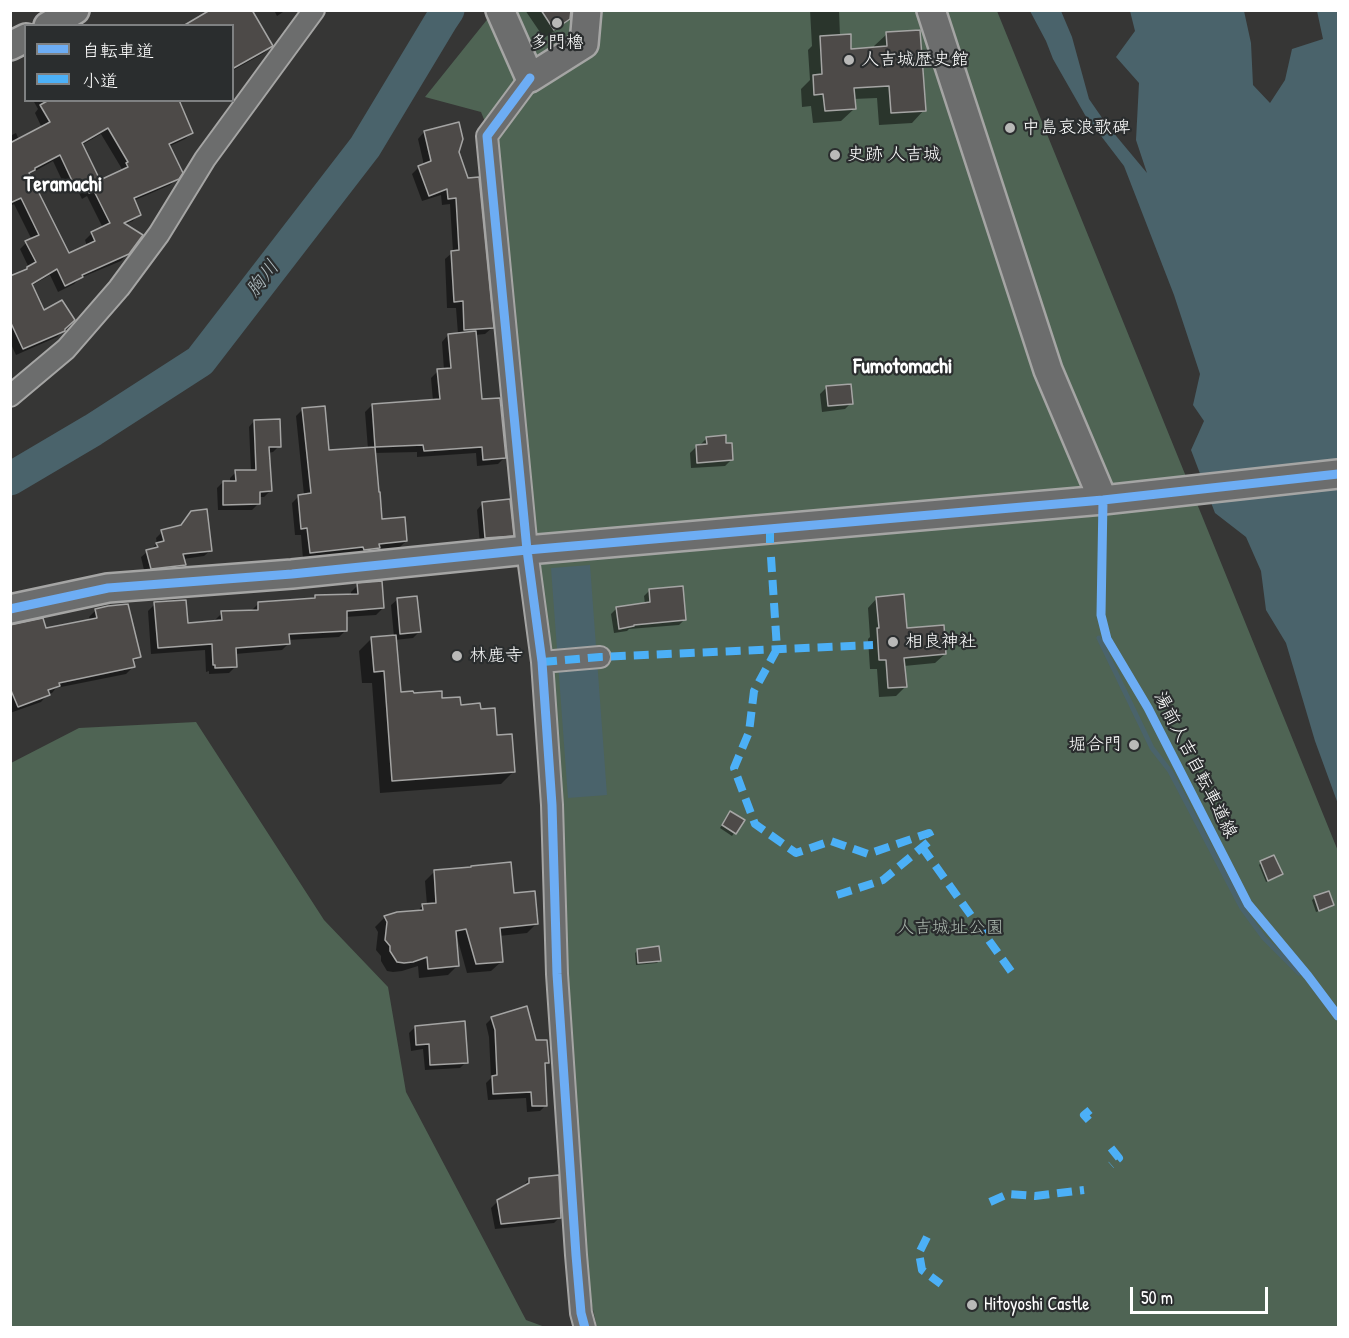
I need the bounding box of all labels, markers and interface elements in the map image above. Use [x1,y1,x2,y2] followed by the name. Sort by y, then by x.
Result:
[550,16,564,30] marker: 多門櫓
[24,24,234,102] legend
[530,32,584,54] place label: 多門櫓
[82,38,154,63] text: 自転車道
[861,49,969,71] place label: 人吉城歴史館
[842,53,856,67] marker: 人吉城歴史館
[82,68,118,93] text: 小道
[1022,117,1130,139] place label: 中島哀浪歌碑
[1003,121,1017,135] marker: 中島哀浪歌碑
[847,144,941,166] place label: 史跡 人吉城
[828,148,842,162] marker: 史跡 人吉城
[24,172,102,198] district label: Teramachi
[241,256,285,302] water label: 胸川
[854,354,952,380] district label: Fumotomachi
[905,631,977,653] place label: 相良神社
[886,635,900,649] marker: 相良神社
[469,645,523,667] place label: 林鹿寺
[450,649,464,663] marker: 林鹿寺
[1149,688,1241,842] street label: 湯前人吉自転車道線
[1068,734,1122,756] place label: 堀合門
[1127,738,1141,752] marker: 堀合門
[896,917,1004,939] park label: 人吉城址公園
[1133,1275,1271,1313] scale bar
[1141,1285,1173,1310] text: 50 m
[984,1294,1089,1316] place label: Hitoyoshi Castle
[965,1298,979,1312] marker: Hitoyoshi Castle

